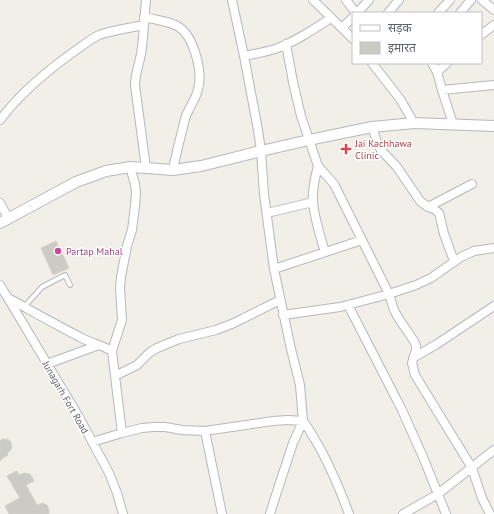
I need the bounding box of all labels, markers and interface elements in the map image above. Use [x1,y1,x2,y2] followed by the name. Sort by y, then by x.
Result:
[352,12,482,64] legend
[388,20,413,35] text: सड़क
[388,40,417,55] text: इमारत
[354,137,412,162] place label: Jai Kachhawa Clinic
[340,143,352,155] marker: Jai Kachhawa Clinic
[66,245,123,258] place label: Partap Mahal
[53,246,63,256] marker: Partap Mahal
[39,358,92,436] street label: Junagarh Fort Road

